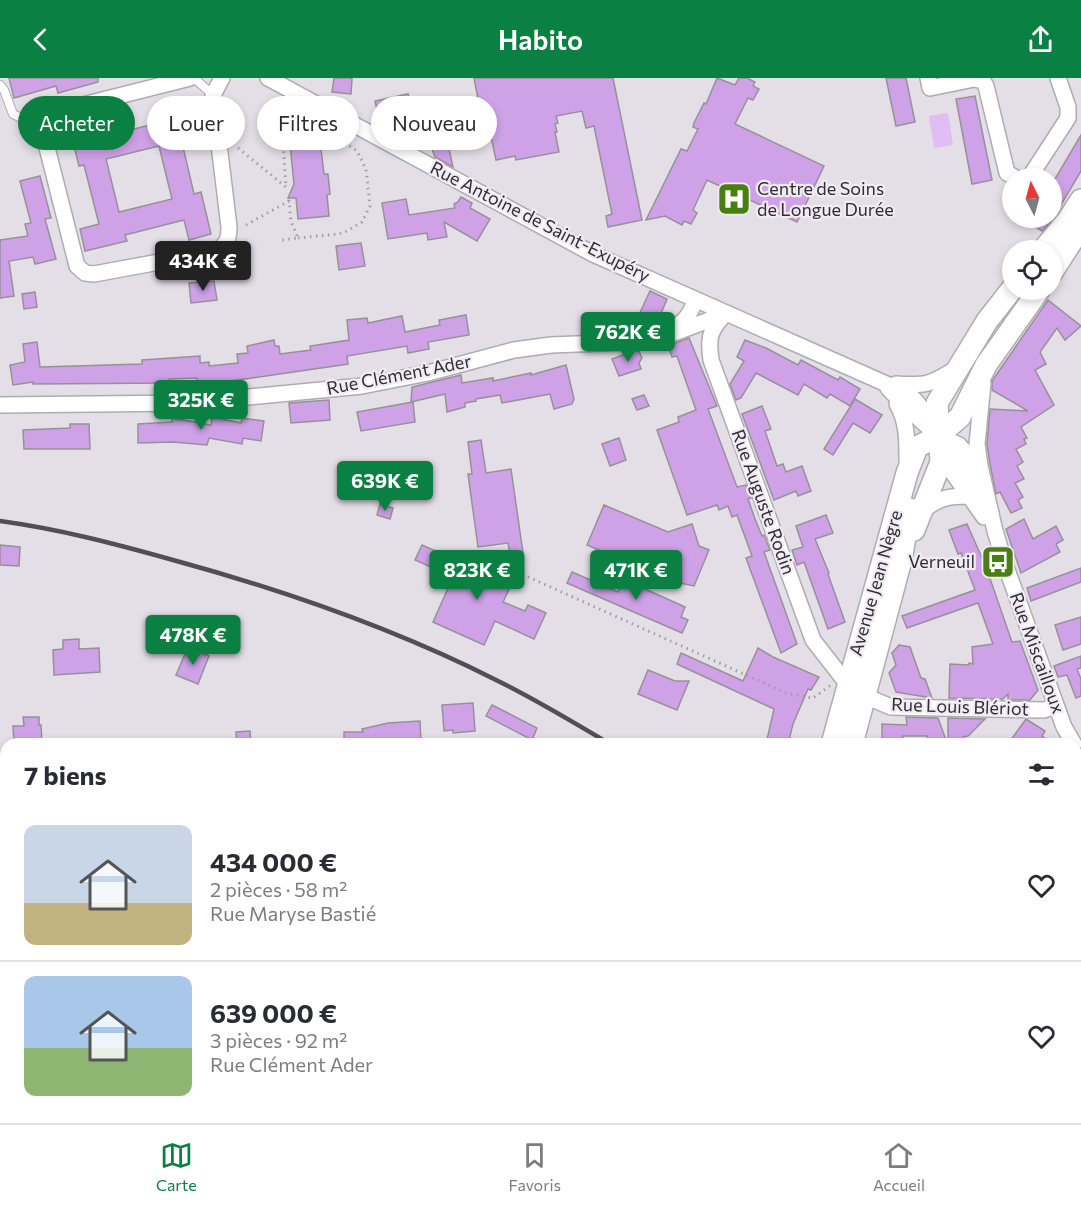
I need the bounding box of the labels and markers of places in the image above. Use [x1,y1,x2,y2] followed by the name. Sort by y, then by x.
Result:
[757,177,894,220] place label: Centre de Soins de Longue Durée
[716,181,752,217] hospital icon: Centre de Soins de Longue Durée
[154,241,252,292] pin: 434K €
[579,312,677,363] pin: 762K €
[152,380,250,431] pin: 325K €
[336,461,434,512] pin: 639K €
[980,544,1016,580] bus stop icon: Verneuil
[428,550,526,601] pin: 823K €
[587,550,685,601] pin: 471K €
[908,550,975,572] place label: Verneuil
[144,615,242,666] pin: 478K €

